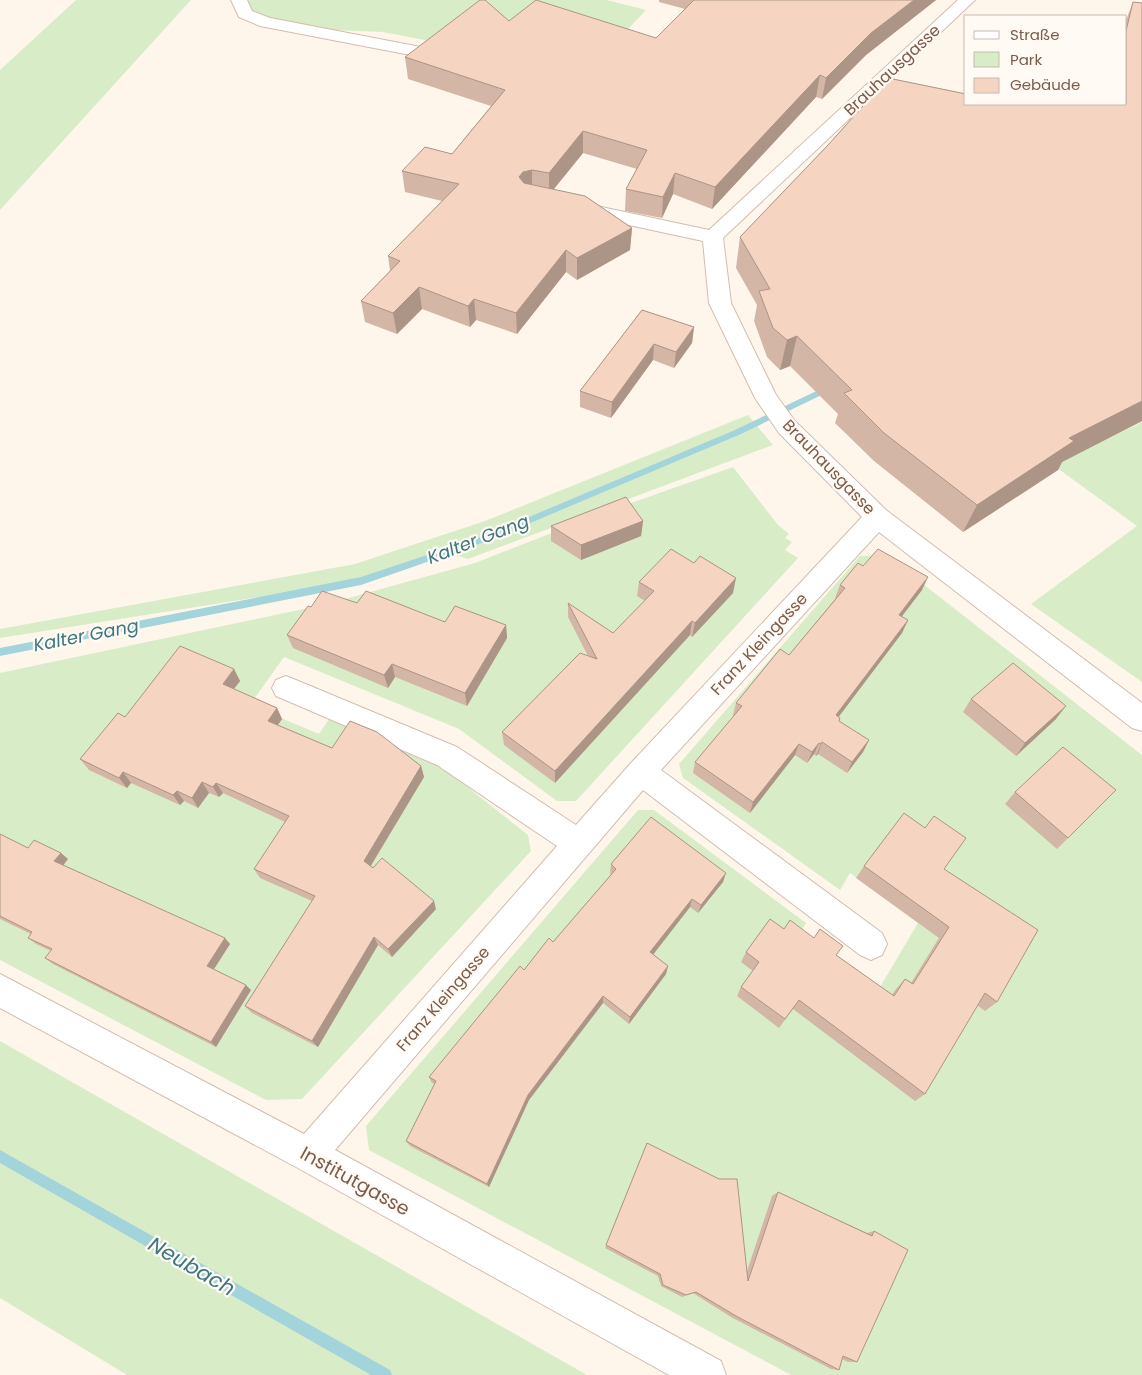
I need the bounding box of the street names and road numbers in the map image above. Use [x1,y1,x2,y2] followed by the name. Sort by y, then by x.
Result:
[839,19,946,121] street label: Brauhausgasse
[777,414,881,520] street label: Brauhausgasse
[705,588,813,700] street label: Franz Kleingasse
[391,941,495,1057] street label: Franz Kleingasse
[295,1140,415,1222] street label: Institutgasse

